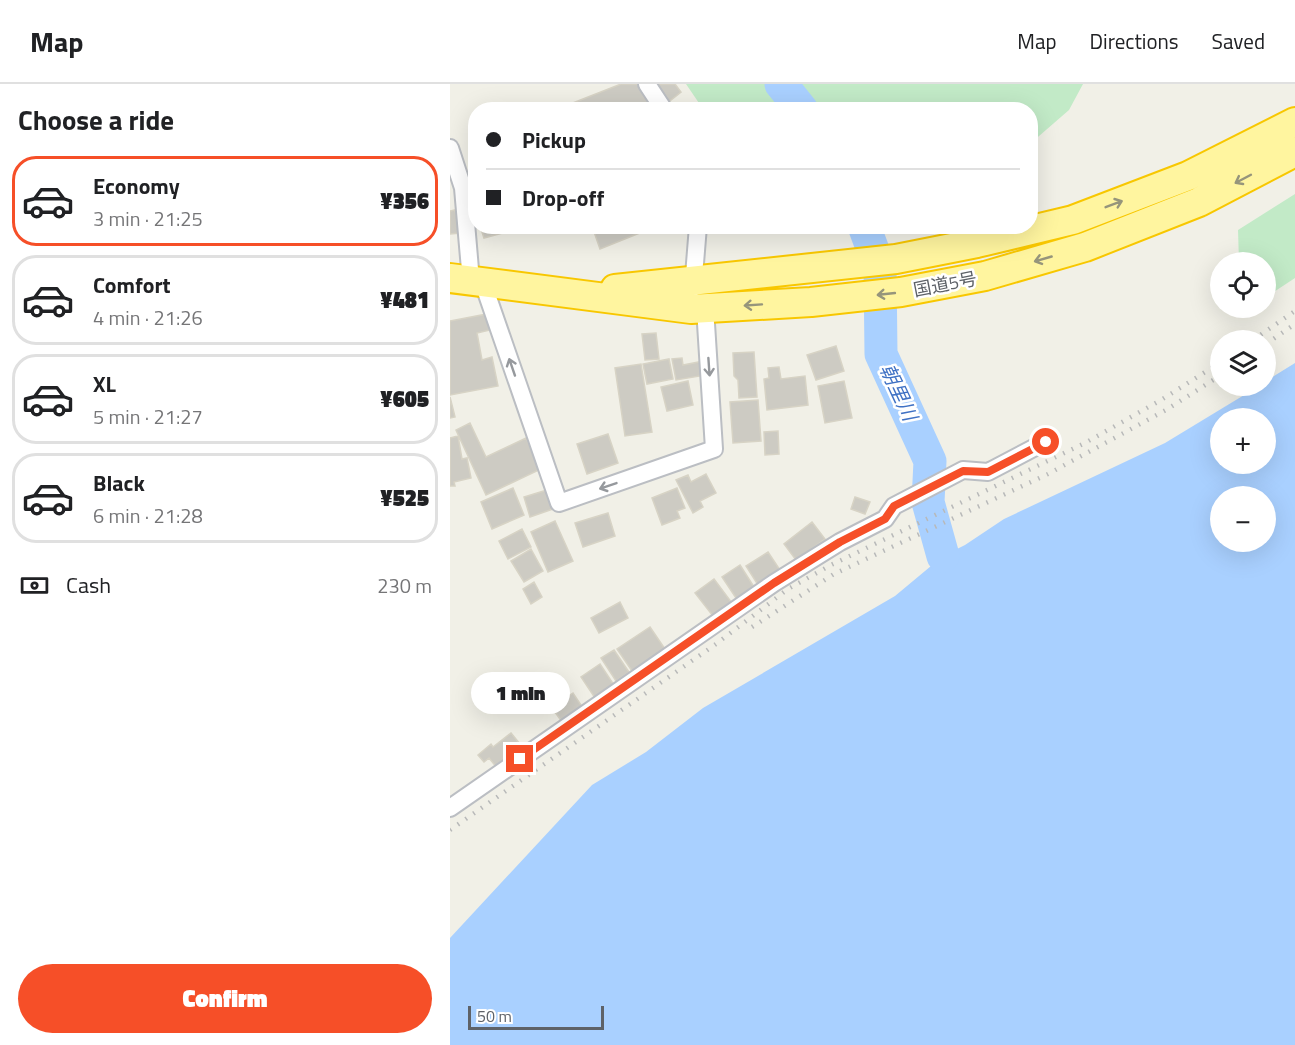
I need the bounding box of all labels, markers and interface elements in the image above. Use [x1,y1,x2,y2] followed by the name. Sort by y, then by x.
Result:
[30,20,84,63] text: Map
[1017,25,1057,57] text: Map
[1090,25,1179,57] text: Directions
[1212,25,1265,57] text: Saved
[18,99,174,140] text: Choose a ride
[522,123,586,157] text: Pickup
[93,169,180,203] text: Economy
[21,174,75,228] icon: car
[1234,174,1252,186] one-way arrow
[522,181,604,215] text: Drop-off
[380,184,429,218] text: ¥356
[1104,198,1123,209] one-way arrow
[93,203,203,234] text: 3 min · 21:25
[1210,252,1276,552] map controls
[1210,252,1276,318] button: locate
[1034,254,1053,265] one-way arrow
[911,265,979,303] street label: 国道5号
[93,268,171,302] text: Comfort
[21,273,75,327] icon: car
[380,283,429,317] text: ¥481
[877,289,897,300] one-way arrow
[743,300,763,311] one-way arrow
[93,302,203,333] text: 4 min · 21:26
[1210,330,1276,396] button: layers
[704,356,715,376] one-way arrow
[506,358,517,377] one-way arrow
[872,358,927,428] water label: 朝里川
[93,367,116,401] text: XL
[21,372,75,426] icon: car
[380,382,429,416] text: ¥605
[93,401,203,432] text: 5 min · 21:27
[1210,408,1276,474] button: +
[1032,428,1059,455] route start
[93,466,145,500] text: Black
[21,471,75,525] icon: car
[380,481,429,515] text: ¥525
[599,481,618,492] one-way arrow
[1210,486,1276,552] button: −
[93,500,203,531] text: 6 min · 21:28
[66,568,111,602] text: Cash
[18,569,51,602] icon: cash
[377,570,432,601] text: 230 m
[470,672,569,714] callout: 1 min
[496,677,545,708] text: 1 min
[506,745,533,772] route end
[18,964,432,1033] button: Confirm
[468,1003,604,1030] scale bar
[477,1004,512,1028] text: 50 m

